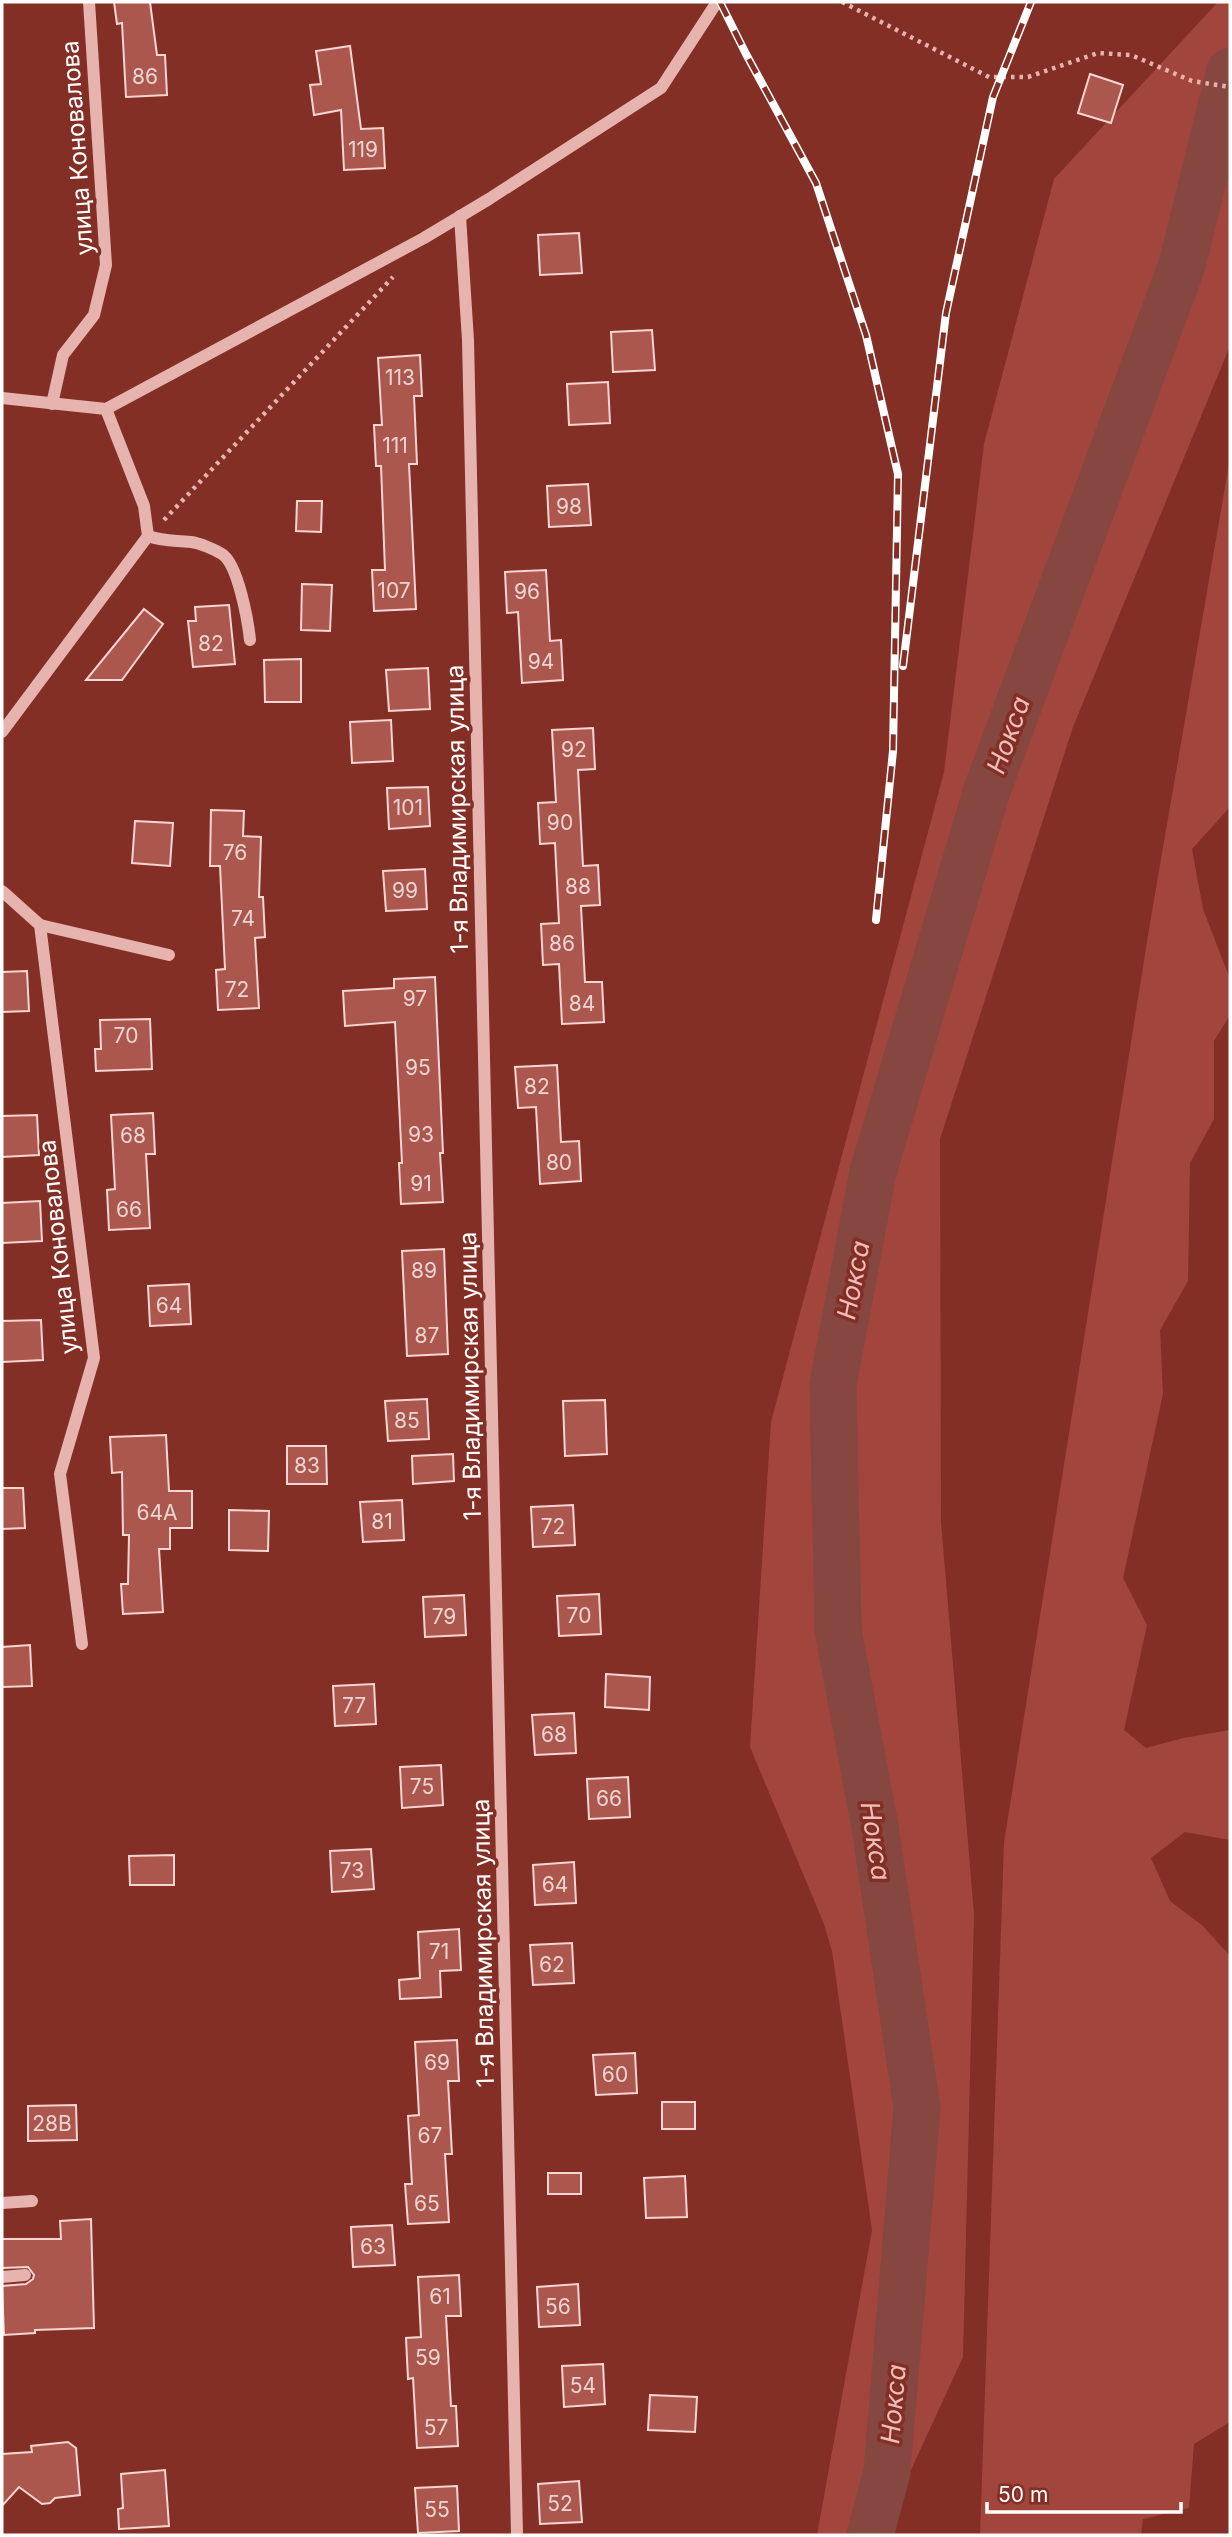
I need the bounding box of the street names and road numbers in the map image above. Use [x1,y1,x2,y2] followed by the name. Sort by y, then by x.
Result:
[55,40,99,256] street label: улица Коновалова
[440,664,474,954] street label: 1-я Владимирская улица
[32,1138,84,1356] street label: улица Коновалова
[453,1231,487,1521] street label: 1-я Владимирская улица
[466,1798,500,2088] street label: 1-я Владимирская улица

